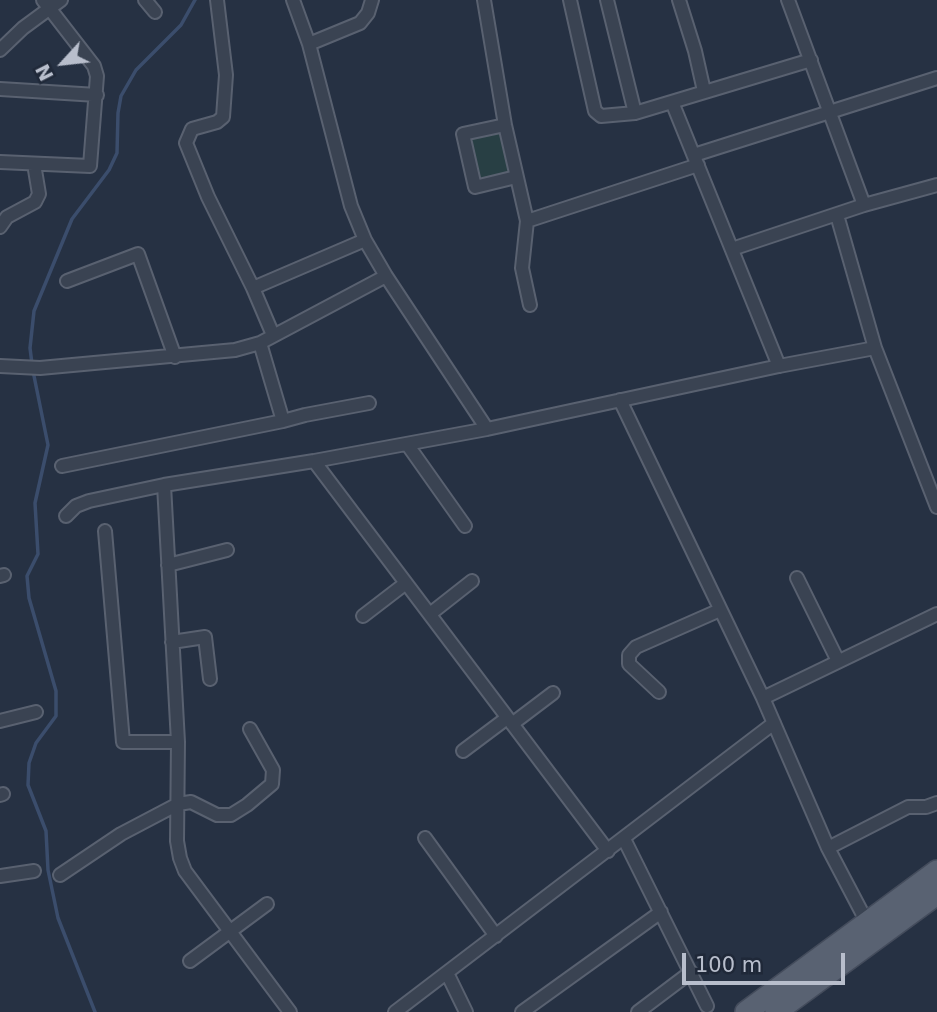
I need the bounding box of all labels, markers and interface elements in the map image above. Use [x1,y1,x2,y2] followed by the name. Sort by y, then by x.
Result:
[28,28,98,98] north arrow
[31,60,58,85] text: N
[685,939,848,983] scale bar
[695,953,762,977] text: 100 m

